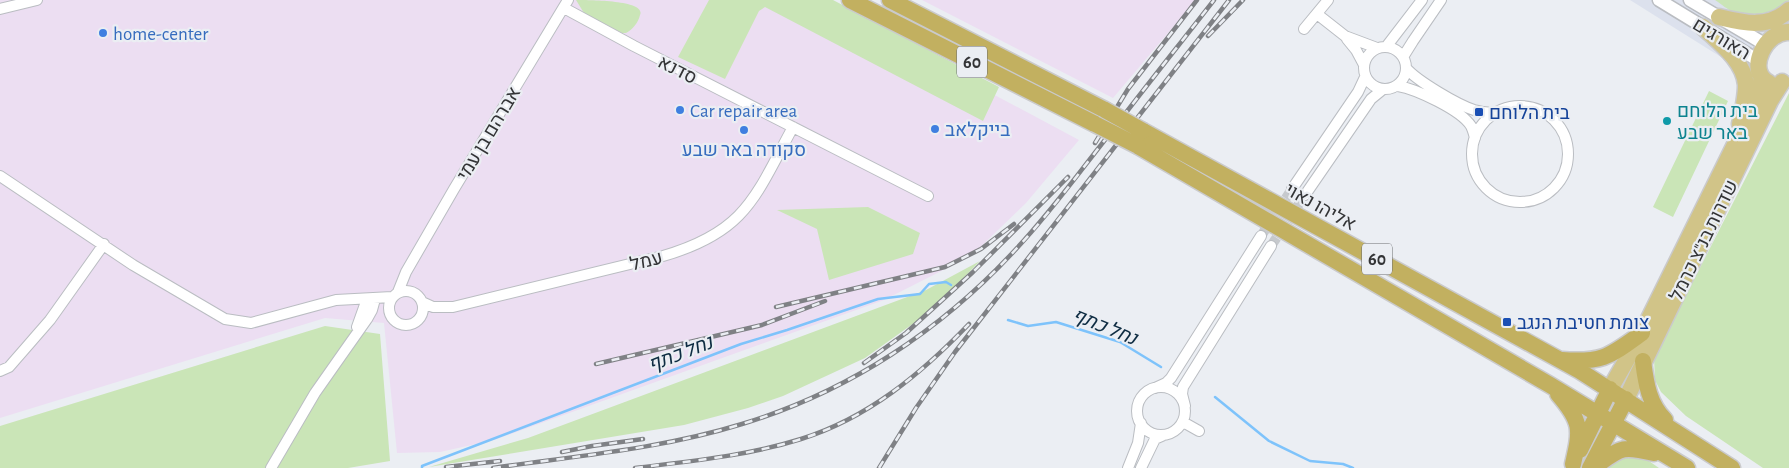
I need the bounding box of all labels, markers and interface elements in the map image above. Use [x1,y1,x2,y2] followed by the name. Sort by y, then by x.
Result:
[1689,15,1753,64] street label: האורגים
[113,25,208,44] place label: home-center
[97,27,109,39] marker: home-center
[957,46,987,78] road number: 60
[655,53,700,88] street label: סדנא
[454,84,525,184] street label: אברהם בן עמי
[690,102,797,121] place label: Car repair area
[1677,102,1758,143] place label: בית הלוחם באר שבע
[674,104,686,116] marker: Car repair area
[1489,104,1570,123] place label: בית הלוחם
[1473,106,1485,118] marker: בית הלוחם
[1661,115,1673,127] marker: בית הלוחם באר שבע
[945,121,1010,140] place label: בייקלאב
[929,123,941,135] marker: בייקלאב
[738,124,750,136] marker: סקודה באר שבע
[682,141,806,160] place label: סקודה באר שבע
[1667,177,1742,304] street label: שדרות בנ"צ כרמל
[1282,180,1359,235] street label: אליהו נאוי
[1362,243,1392,274] road number: 60
[628,248,665,275] street label: עמל
[1069,305,1141,350] water label: נחל כתף
[1517,314,1649,333] place label: צומת חטיבת הנגב
[1501,316,1513,328] marker: צומת חטיבת הנגב
[645,332,718,376] water label: נחל כתף

